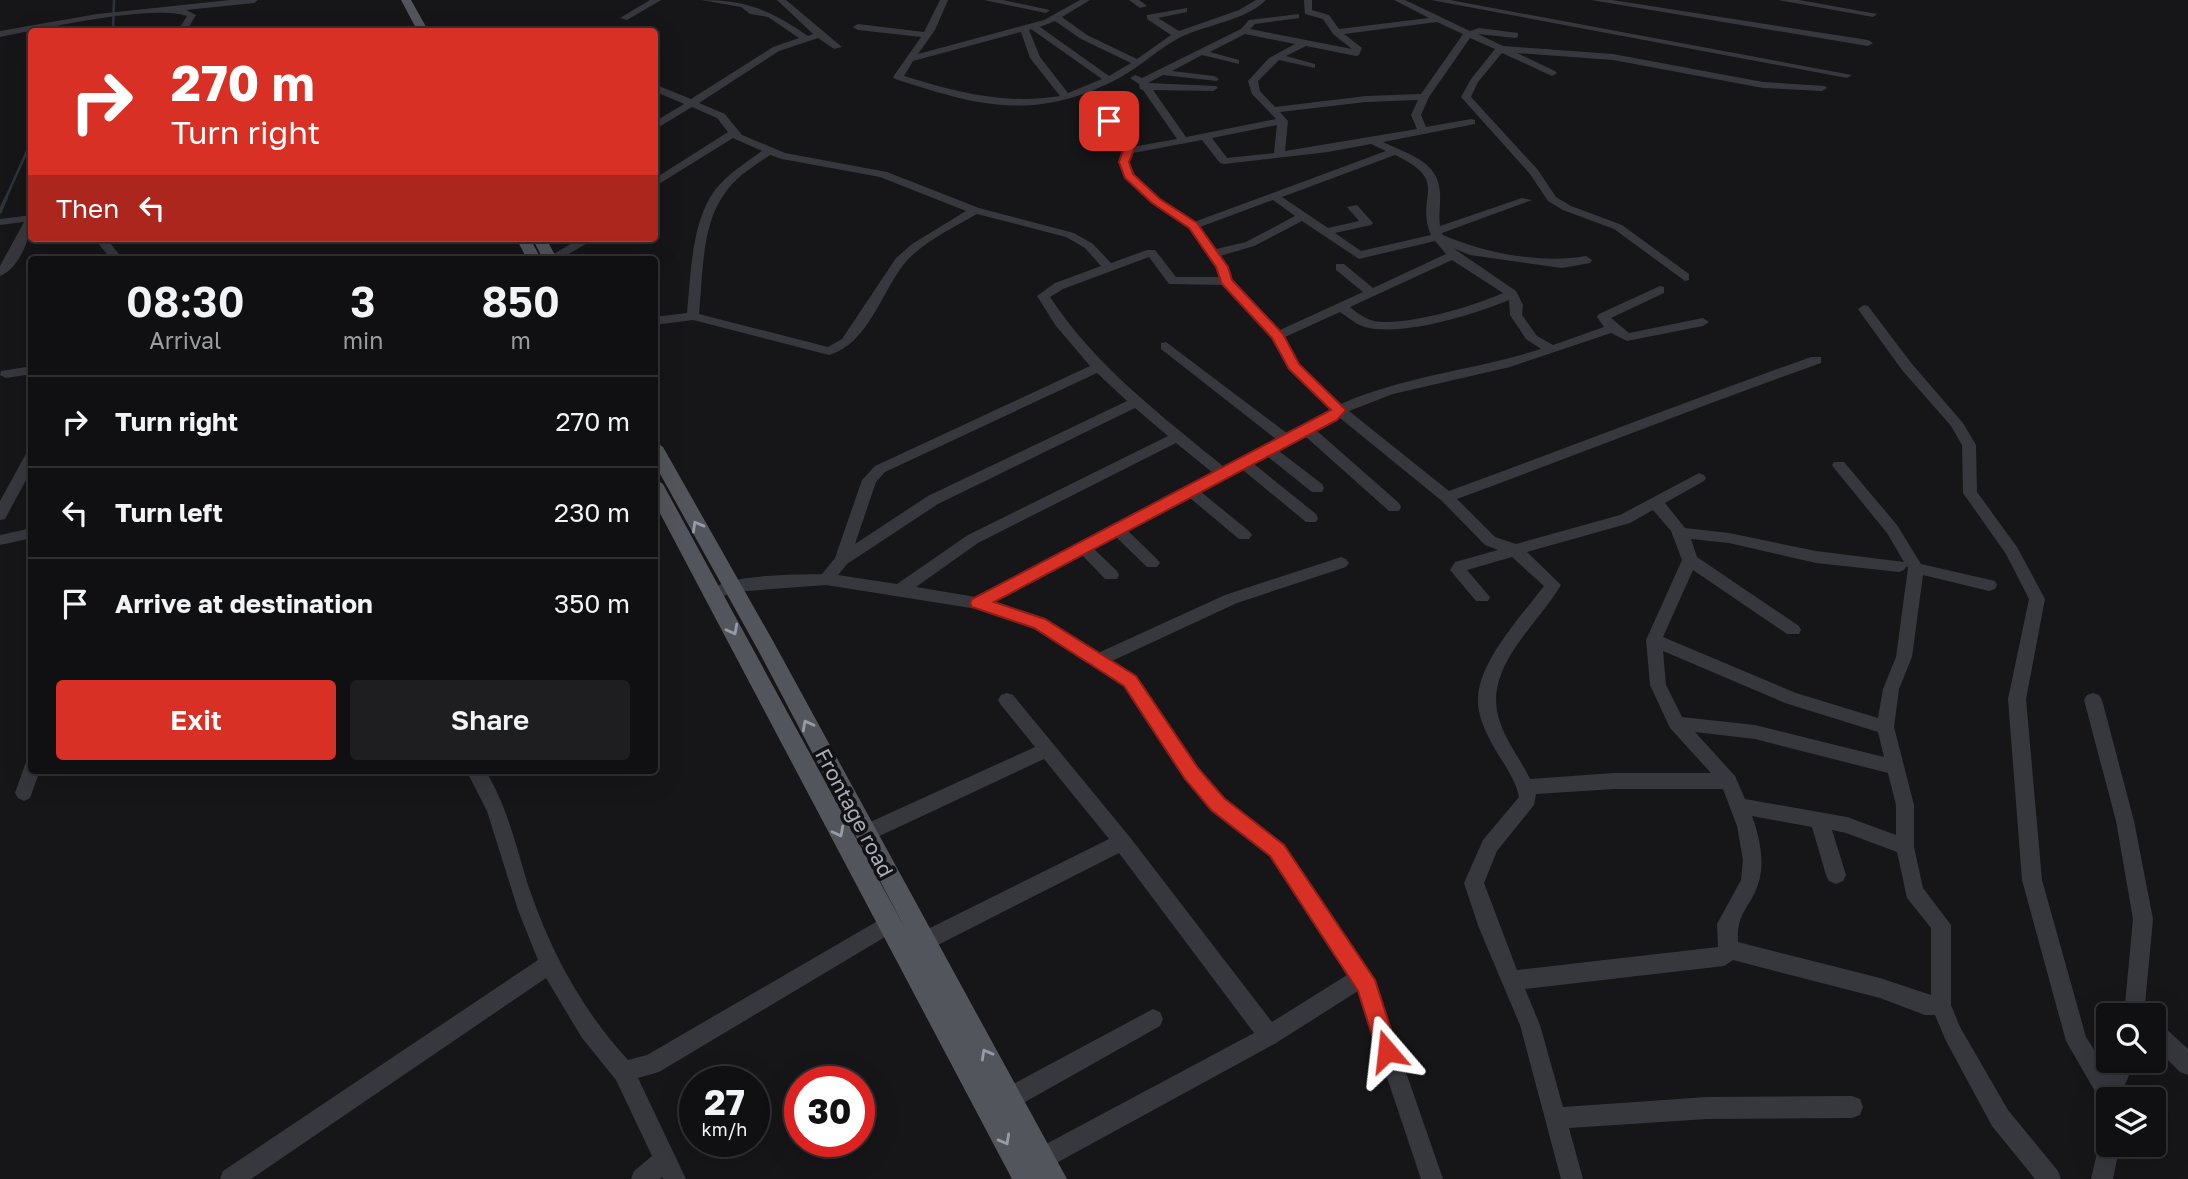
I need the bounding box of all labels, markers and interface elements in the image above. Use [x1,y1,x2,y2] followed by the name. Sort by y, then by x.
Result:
[171,53,315,112] text: 270 m
[56,56,147,147] icon: right
[1079,91,1139,151] pin
[1090,102,1128,140] icon: arrive
[171,113,320,151] text: Turn right
[133,189,171,227] icon: left
[56,193,119,224] text: Then
[126,276,245,326] text: 08:30
[350,276,376,326] text: 3
[481,276,560,326] text: 850
[149,326,221,354] text: Arrival
[343,326,383,354] text: min
[510,326,531,354] text: m
[56,403,94,441] icon: right
[115,406,238,437] text: Turn right
[556,406,630,437] text: 270 m
[56,494,94,532] icon: left
[115,497,223,528] text: Turn left
[554,497,630,528] text: 230 m
[692,520,705,533] one-way arrow
[56,585,94,623] icon: arrive
[115,588,373,619] text: Arrive at destination
[554,588,630,619] text: 350 m
[724,623,738,636] one-way arrow
[56,680,336,760] button: Exit
[350,680,630,760] button: Share
[802,720,815,732] one-way arrow
[810,744,900,881] street label: Frontage road
[831,824,844,837] one-way arrow
[2096,1003,2166,1157] map controls
[2096,1003,2166,1073] button: search
[1350,1014,1424,1088] position arrow
[981,1049,994,1061] one-way arrow
[784,1066,875,1157] speed limit sign: 30
[704,1081,745,1123] text: 27
[2096,1087,2166,1157] button: layers
[702,1118,747,1140] text: km/h
[997,1132,1010,1145] one-way arrow

